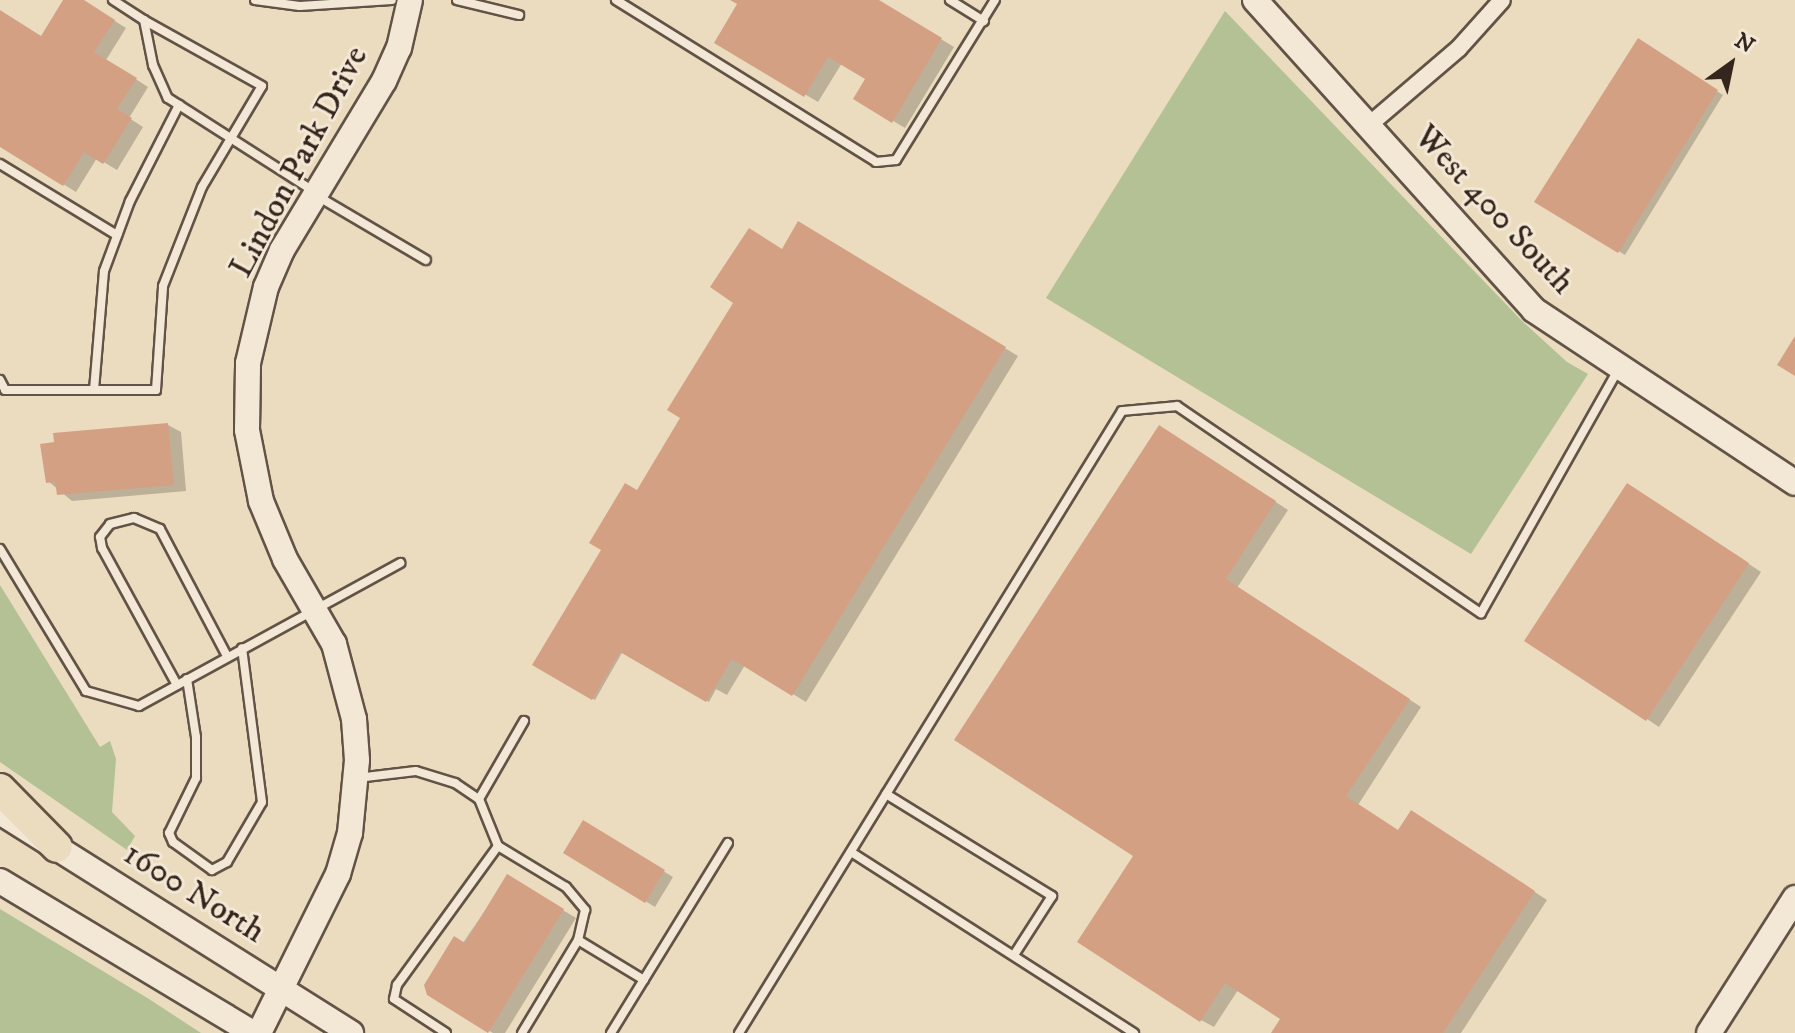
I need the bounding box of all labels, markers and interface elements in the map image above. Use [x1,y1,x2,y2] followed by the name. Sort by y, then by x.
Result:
[1691,24,1771,104] north arrow
[1729,27,1759,60] text: N
[221,39,377,285] street label: Lindon Park Drive
[1405,117,1583,303] street label: West 400 South
[116,834,272,952] street label: 1600 North

